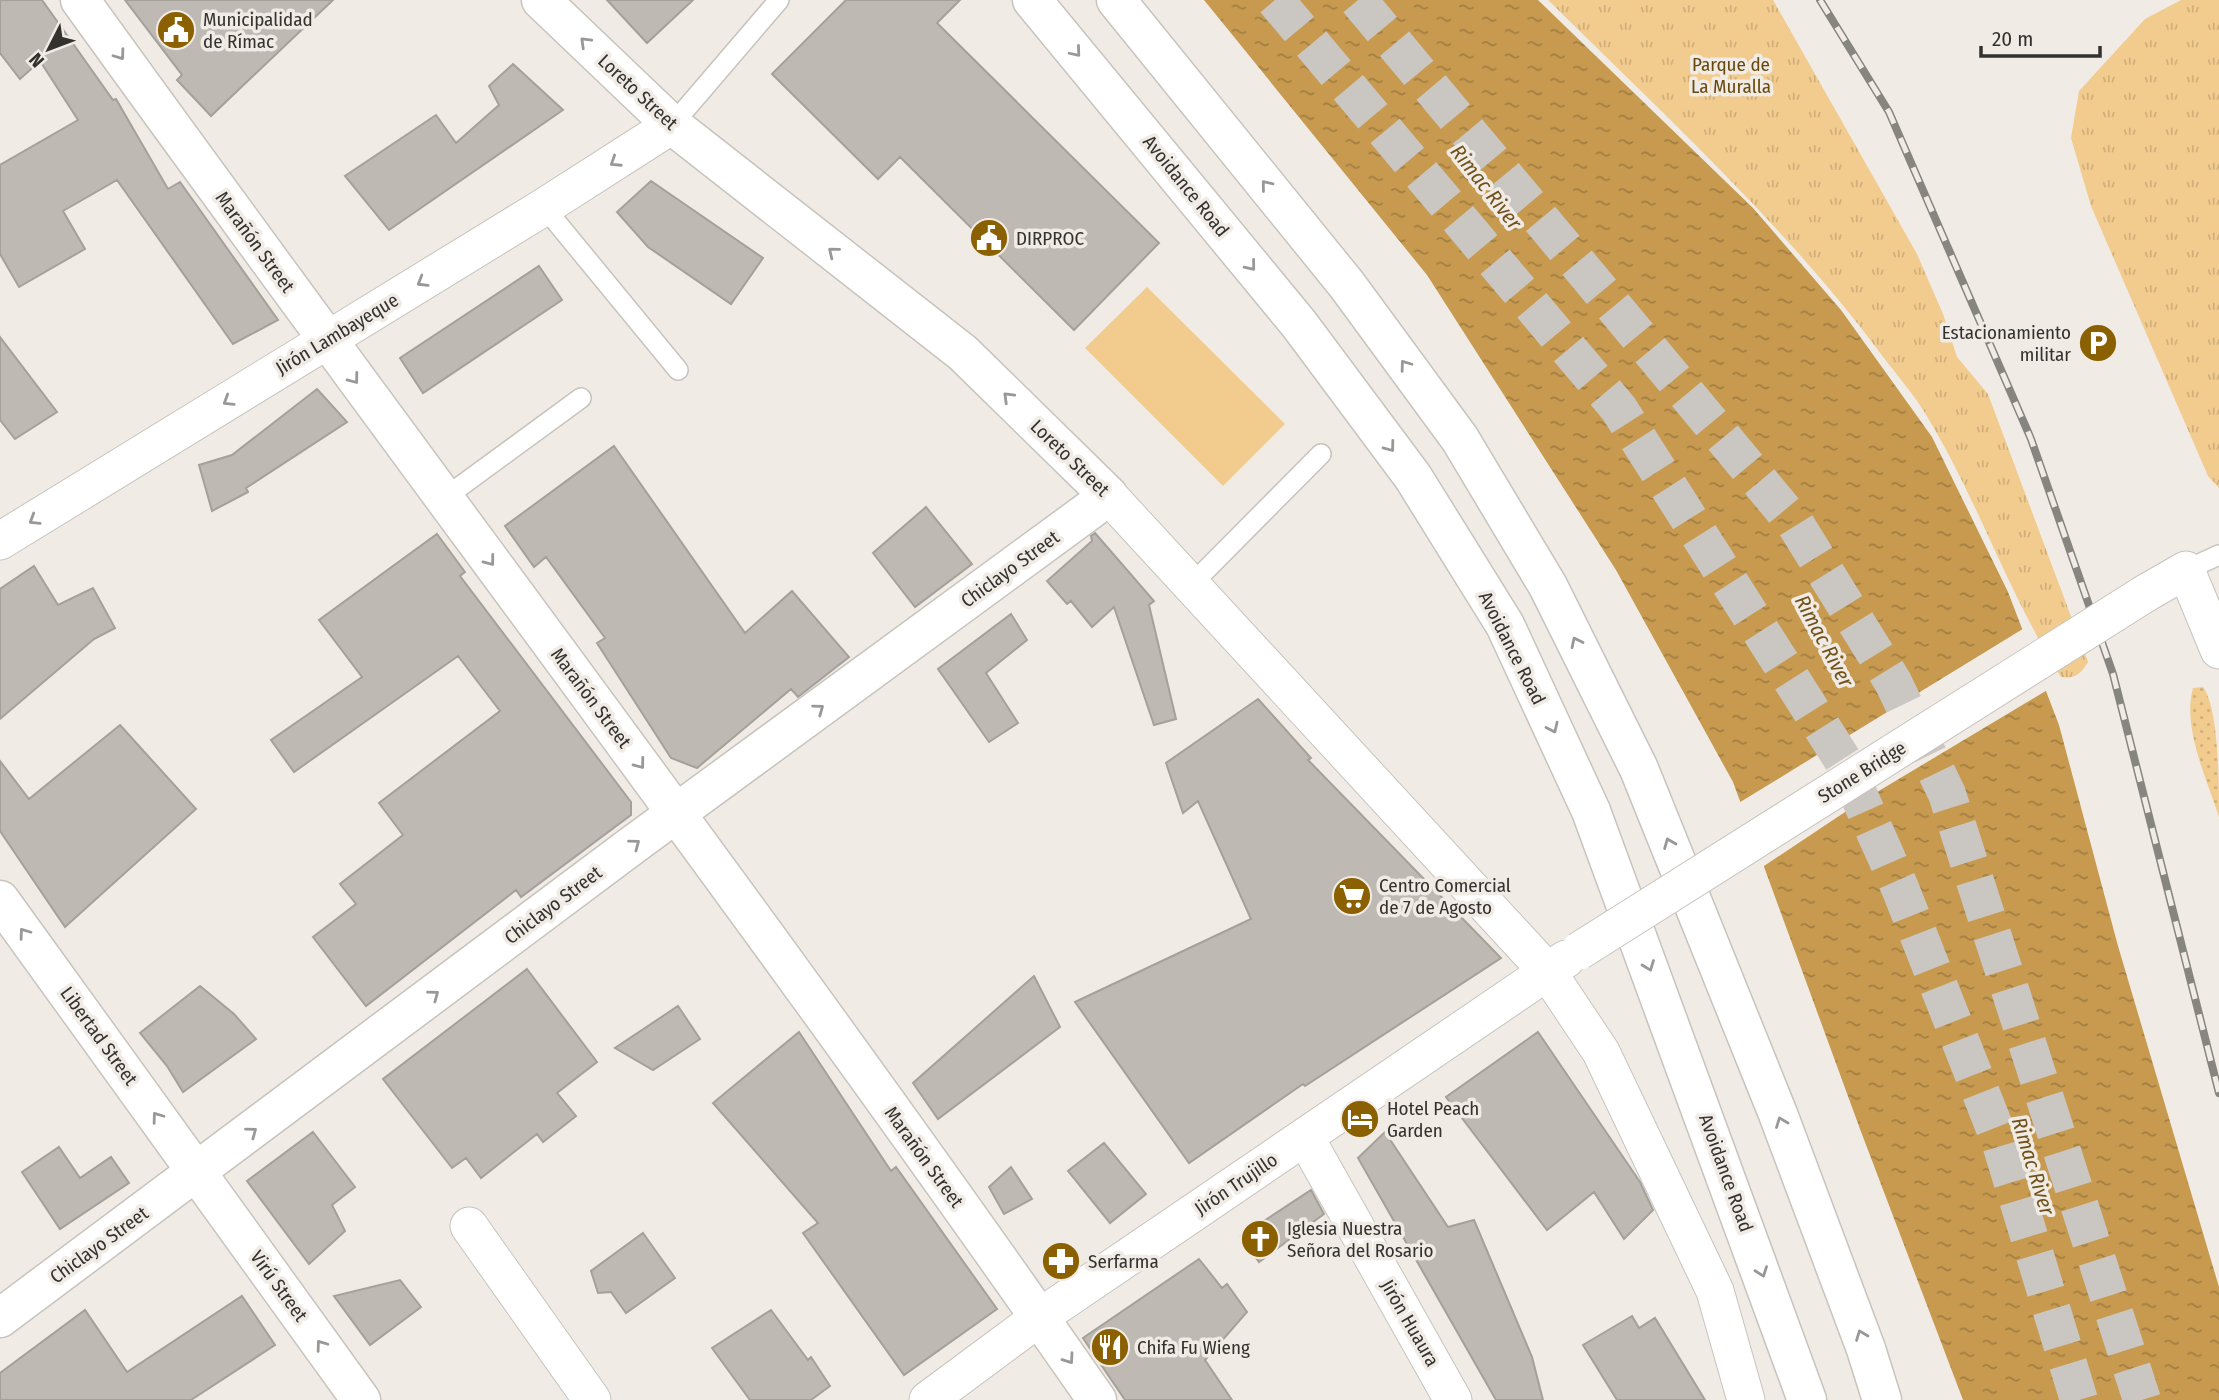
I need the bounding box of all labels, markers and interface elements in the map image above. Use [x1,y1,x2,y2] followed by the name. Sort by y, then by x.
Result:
[203,8,313,53] place label: Municipalidad de Rímac
[155,9,197,51] public building icon: Municipalidad de Rímac
[14,14,84,84] north arrow
[1981,14,2100,58] scale bar
[1992,26,2033,52] text: 20 m
[580,37,593,50] one-way arrow
[1068,44,1080,57] one-way arrow
[112,47,124,60] one-way arrow
[24,48,49,72] text: N
[593,49,683,135] street label: Loreto Street
[1691,53,1771,98] park label: Parque de La Muralla
[1138,131,1234,241] street label: Avoidance Road
[1445,139,1528,235] water label: Rimac River
[609,154,622,167] one-way arrow
[1262,180,1275,193] one-way arrow
[211,187,300,298] street label: Marañón Street
[968,217,1010,259] public building icon: DIRPROC
[1016,227,1084,250] place label: DIRPROC
[829,247,841,260] one-way arrow
[1243,259,1256,271] one-way arrow
[416,274,429,287] one-way arrow
[271,288,403,380] street label: Jirón Lambayeque
[1942,321,2071,366] place label: Estacionamiento militar
[2077,322,2119,364] parking icon: Estacionamiento militar
[1401,360,1414,373] one-way arrow
[346,371,358,384] one-way arrow
[1003,392,1016,405] one-way arrow
[222,393,235,406] one-way arrow
[1026,415,1115,502] street label: Loreto Street
[1382,439,1394,451] one-way arrow
[28,512,41,525] one-way arrow
[956,525,1064,612] street label: Chiclayo Street
[481,554,494,566] one-way arrow
[1474,588,1550,708] street label: Avoidance Road
[1789,590,1859,692] water label: Rimac River
[1570,637,1584,649] one-way arrow
[546,643,637,753] street label: Marañón Street
[811,705,824,717] one-way arrow
[1544,721,1558,733] one-way arrow
[1814,736,1910,808] street label: Stone Bridge
[631,756,644,769] one-way arrow
[1663,837,1677,849] one-way arrow
[628,839,640,852] one-way arrow
[500,860,607,949] street label: Chiclayo Street
[1379,874,1511,919] place label: Centro Comercial de 7 de Agosto
[1331,875,1373,917] supermarket icon: Centro Comercial de 7 de Agosto
[20,928,32,941] one-way arrow
[1641,960,1655,972] one-way arrow
[56,982,143,1090] street label: Libertad Street
[426,991,439,1003] one-way arrow
[1387,1097,1479,1142] place label: Hotel Peach Garden
[1339,1098,1381,1140] hotel icon: Hotel Peach Garden
[880,1102,969,1213] street label: Marañón Street
[1694,1111,1758,1235] street label: Avoidance Road
[153,1113,166,1125] one-way arrow
[2006,1114,2060,1219] water label: Rimac River
[1775,1116,1789,1129] one-way arrow
[244,1127,257,1140] one-way arrow
[1190,1148,1282,1220] street label: Jirón Trujillo
[45,1201,153,1288] street label: Chiclayo Street
[1287,1217,1433,1262] place label: Iglesia Nuestra Señora del Rosario
[1239,1218,1281,1260] church icon: Iglesia Nuestra Señora del Rosario
[1040,1240,1082,1282] pharmacy icon: Serfarma
[246,1246,313,1327] street label: Virú Street
[1088,1250,1159,1273] place label: Serfarma
[1754,1265,1768,1277] one-way arrow
[1376,1275,1444,1371] street label: Jirón Huaura
[1089,1326,1131,1368] restaurant icon: Chifa Fu Wieng
[1855,1330,1869,1342] one-way arrow
[1137,1336,1250,1359] place label: Chifa Fu Wieng
[317,1340,329,1352] one-way arrow
[1061,1351,1073,1364] one-way arrow

